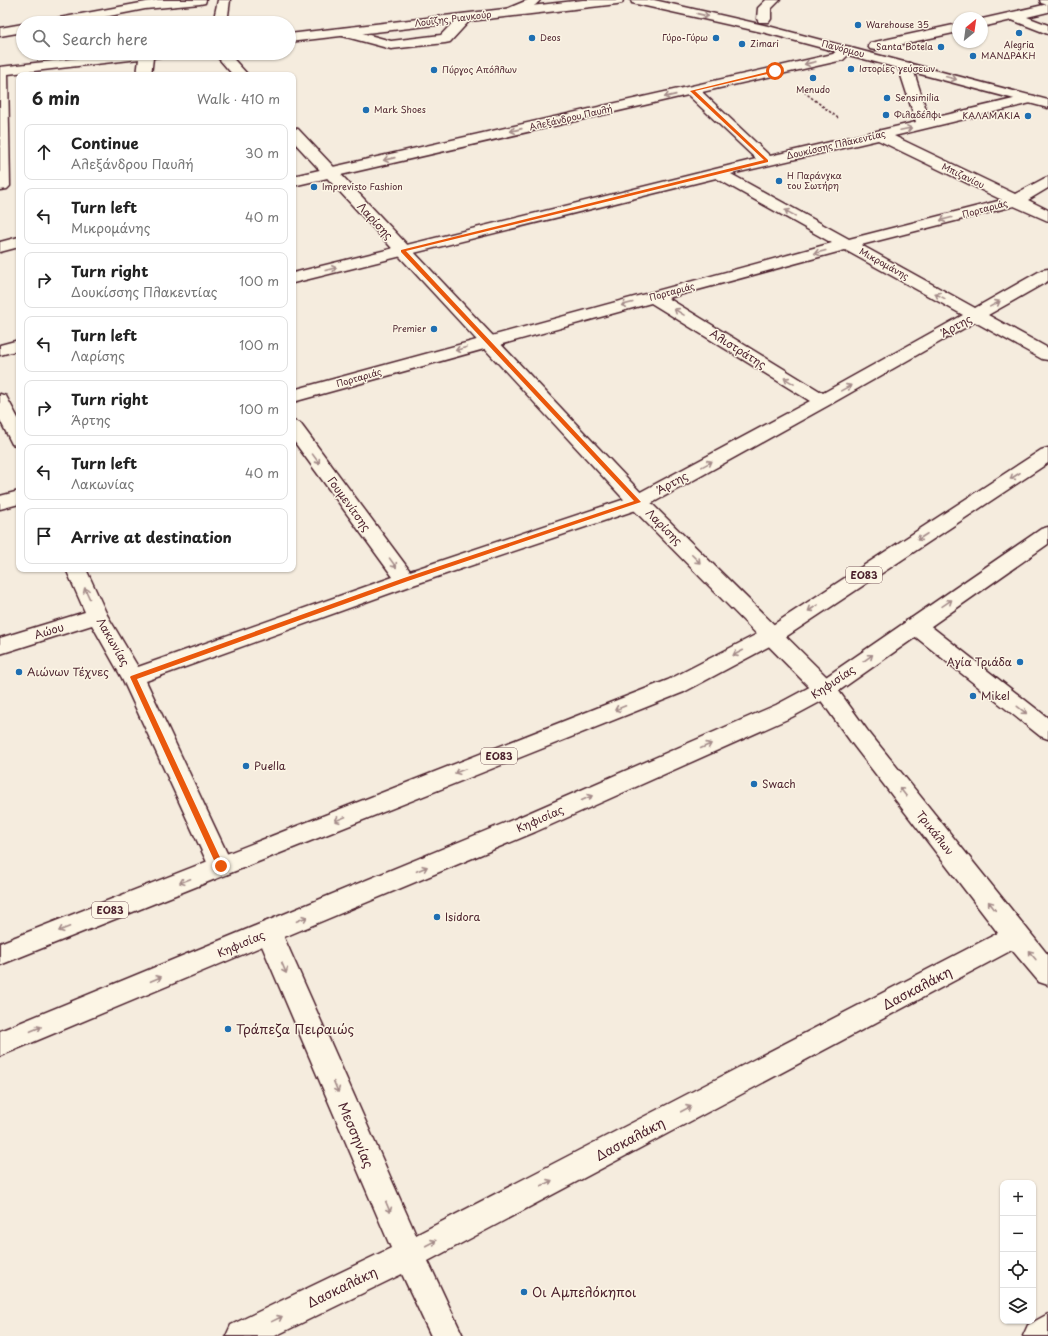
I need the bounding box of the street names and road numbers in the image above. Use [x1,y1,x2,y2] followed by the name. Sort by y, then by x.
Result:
[414,6,493,30] street label: Λουΐζης Ριανκούρ
[820,36,866,60] street label: Πανόρμου
[528,101,614,133] street label: Αλεξάνδρου Παυλή
[785,126,887,162] street label: Δουκίσσης Πλακεντίας
[940,159,987,191] street label: Μπιζανίου
[960,195,1009,221] street label: Πορταριάς
[354,198,397,243] street label: Λαρίσης
[857,244,912,283] street label: Μικρομάνης
[647,278,696,304] street label: Πορταριάς
[937,310,975,341] street label: Άρτης
[707,325,770,373] street label: Αλιστράτης
[334,364,383,390] street label: Πορταριάς
[653,467,691,498] street label: Άρτης
[324,473,375,535] street label: Γουμενίτσης
[642,505,687,549] street label: Λαρίσης
[846,567,882,583] road number: ΕΟ83
[93,614,134,669] street label: Λακωνίας
[32,618,66,643] street label: Αώου
[807,660,859,703] street label: Κηφισίας
[481,748,517,764] road number: ΕΟ83
[513,800,566,837] street label: Κηφισίας
[913,807,958,859] street label: Τρικάλων
[92,902,128,918] road number: ΕΟ83
[214,926,267,961] street label: Κηφισίας
[879,961,955,1014] street label: Δασκαλάκη
[334,1099,379,1171] street label: Μεσσηνίας
[592,1112,668,1165] street label: Δασκαλάκη
[304,1261,380,1312] street label: Δασκαλάκη

